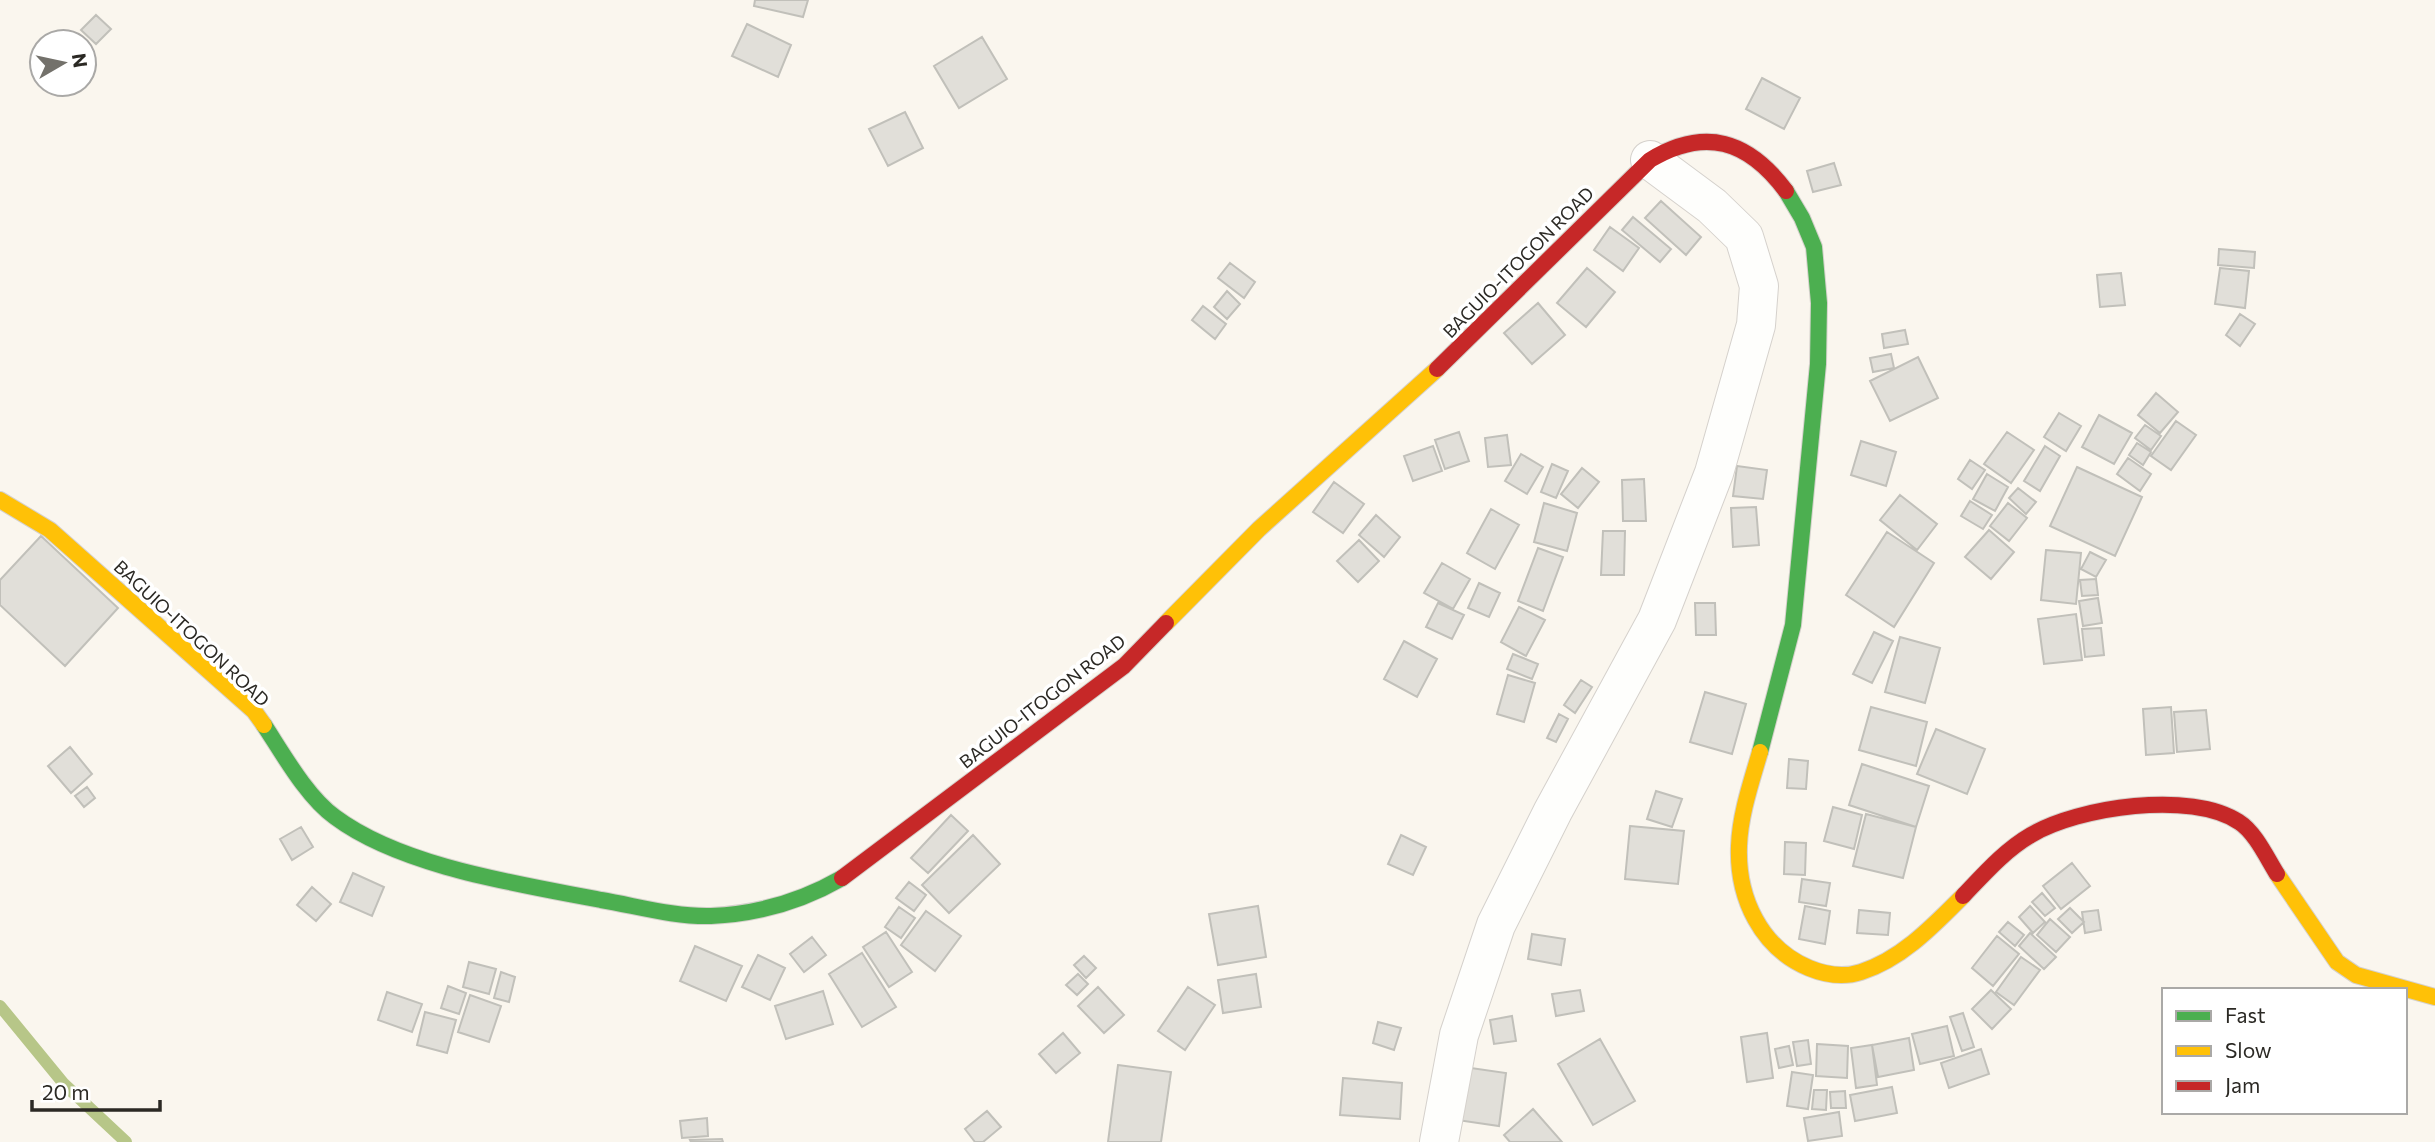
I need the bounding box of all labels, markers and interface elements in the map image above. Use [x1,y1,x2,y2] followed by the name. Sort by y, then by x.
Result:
[28,28,98,98] north arrow
[68,51,93,69] text: N
[1438,182,1598,342] street label: BAGUIO-ITOGON ROAD
[110,555,274,711] street label: BAGUIO-ITOGON ROAD
[955,629,1129,773] street label: BAGUIO-ITOGON ROAD
[2162,988,2407,1114] legend
[2225,1002,2266,1027] text: Fast
[2225,1037,2272,1062] text: Slow
[32,1068,159,1112] scale bar
[2225,1072,2260,1097] text: Jam
[42,1079,90,1104] text: 20 m

